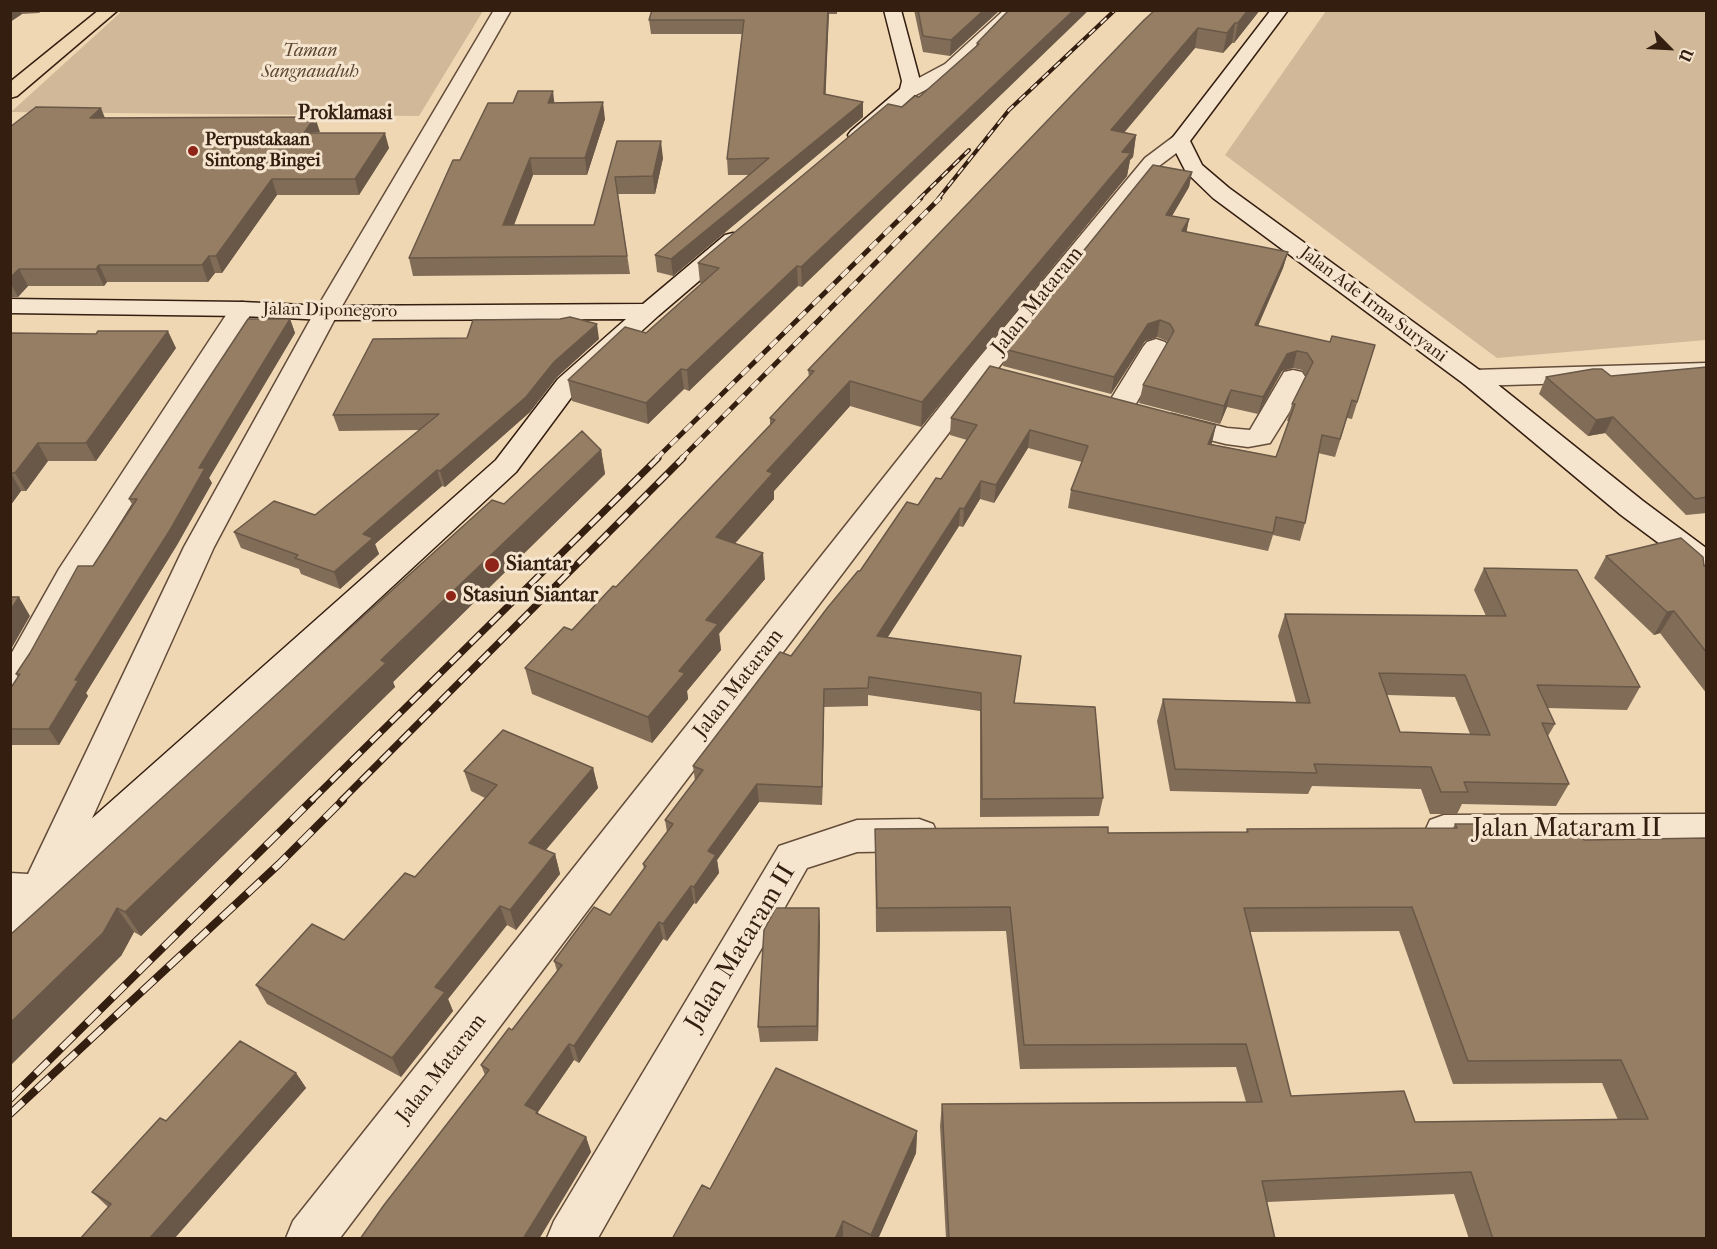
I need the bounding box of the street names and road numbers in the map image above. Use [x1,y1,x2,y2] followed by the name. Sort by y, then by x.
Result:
[987,242,1089,360] street label: Jalan Mataram
[1295,243,1451,367] street label: Jalan Ade Irma Suryani
[262,299,398,323] street label: Jalan Diponegoro
[689,624,789,744] street label: Jalan Mataram
[1473,814,1661,846] street label: Jalan Mataram II
[679,859,803,1037] street label: Jalan Mataram II
[392,1009,492,1129] street label: Jalan Mataram

